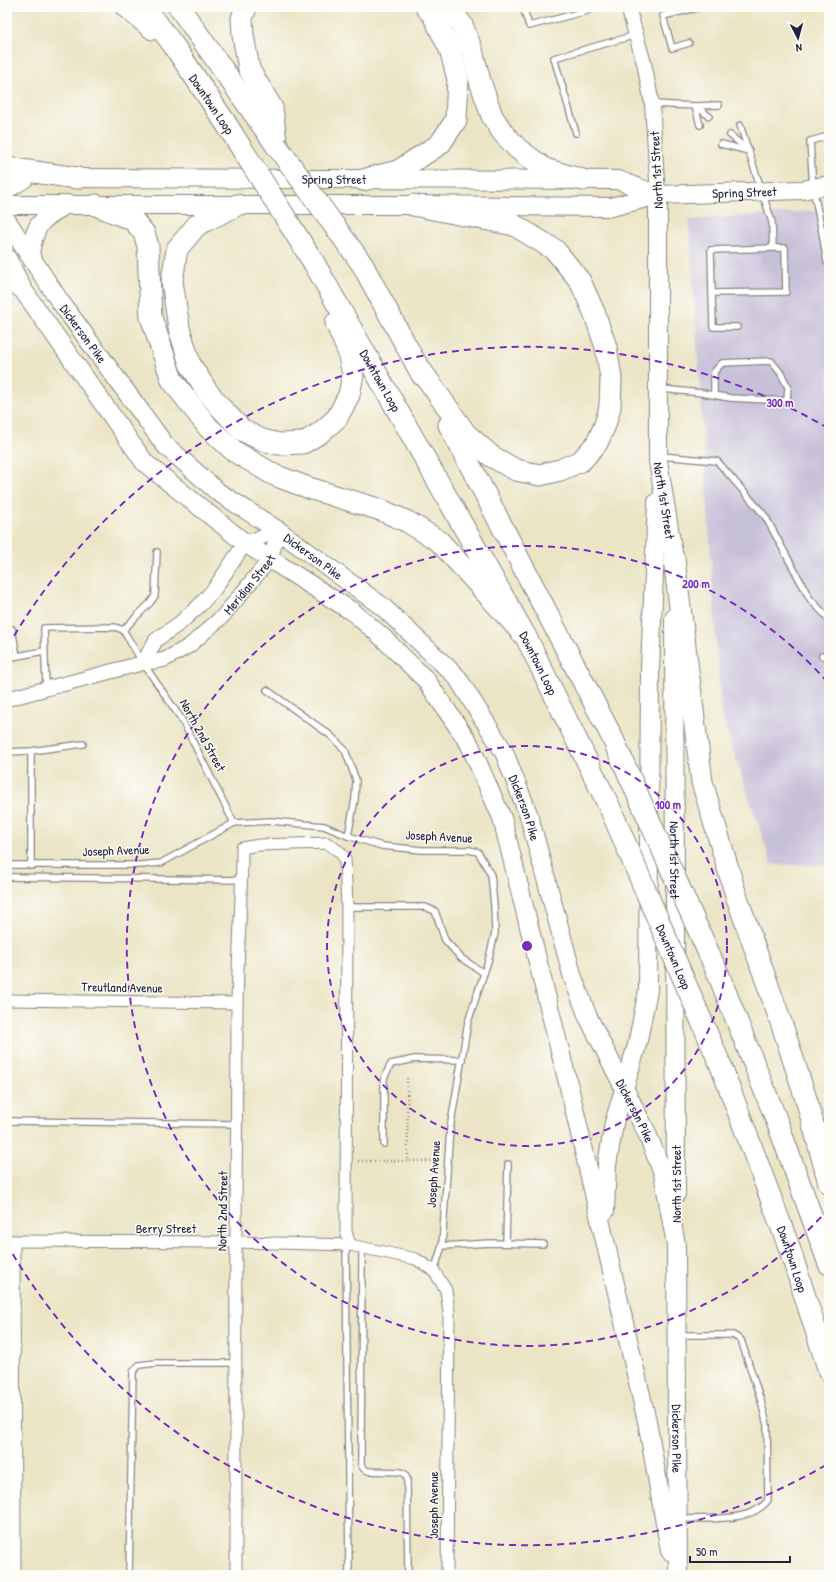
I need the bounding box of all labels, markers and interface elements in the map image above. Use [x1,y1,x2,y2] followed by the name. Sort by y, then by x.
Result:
[778,18,818,58] north arrow
[795,41,803,55] text: N
[185,70,239,138] street label: Downtown Loop
[645,130,667,209] street label: North 1st Street
[302,170,367,188] street label: Spring Street
[712,182,777,202] street label: Spring Street
[56,300,111,366] street label: Dickerson Pike
[356,346,406,415] street label: Downtown Loop
[766,394,794,411] text: 300 m
[649,461,680,541] street label: North 1st Street
[280,529,346,584] street label: Dickerson Pike
[219,552,280,618] street label: Meridian Street
[682,575,710,592] text: 200 m
[516,628,562,698] street label: Downtown Loop
[176,695,231,775] street label: North 2nd Street
[505,772,544,843] street label: Dickerson Pike
[655,796,681,813] text: 100 m
[666,821,684,899] street label: North 1st Street
[405,825,473,847] street label: Joseph Avenue
[82,840,150,860] street label: Joseph Avenue
[652,922,696,992] street label: Downtown Loop
[520,939,534,953] centre of rings
[81,977,163,997] street label: Treutland Avenue
[612,1076,659,1145] street label: Dickerson Pike
[422,1140,444,1208] street label: Joseph Avenue
[667,1145,685,1223] street label: North 1st Street
[212,1170,232,1251] street label: North 2nd Street
[136,1219,197,1237] street label: Berry Street
[773,1223,812,1295] street label: Downtown Loop
[668,1404,686,1473] street label: Dickerson Pike
[424,1471,442,1539] street label: Joseph Avenue
[690,1538,790,1564] scale bar
[696,1543,717,1560] text: 50 m

